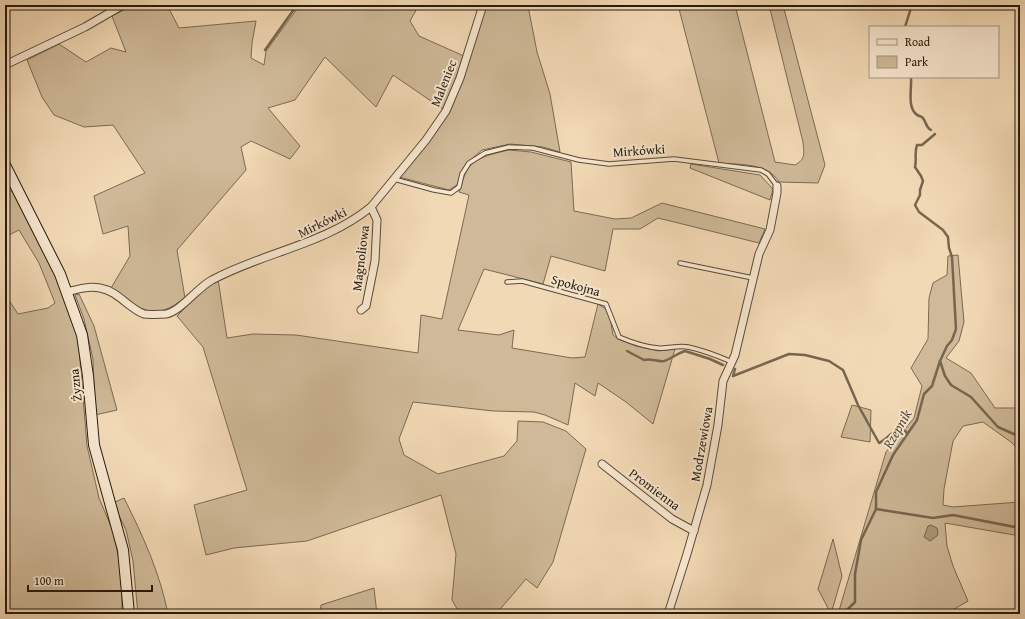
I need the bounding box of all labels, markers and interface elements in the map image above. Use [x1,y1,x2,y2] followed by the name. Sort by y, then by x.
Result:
[869,26,999,78] legend
[905,33,931,50] text: Road
[905,53,929,70] text: Park
[425,57,462,110] street label: Maleniec
[612,139,666,162] street label: Mirkówki
[295,202,350,242] street label: Mirkówki
[347,223,374,292] street label: Magnoliowa
[549,270,603,301] street label: Spokojna
[64,367,87,402] street label: Żyzna
[686,404,718,483] street label: Modrzewiowa
[877,405,917,453] water label: Rzepnik
[625,464,685,516] street label: Promienna
[28,567,152,593] scale bar
[34,572,64,589] text: 100 m

